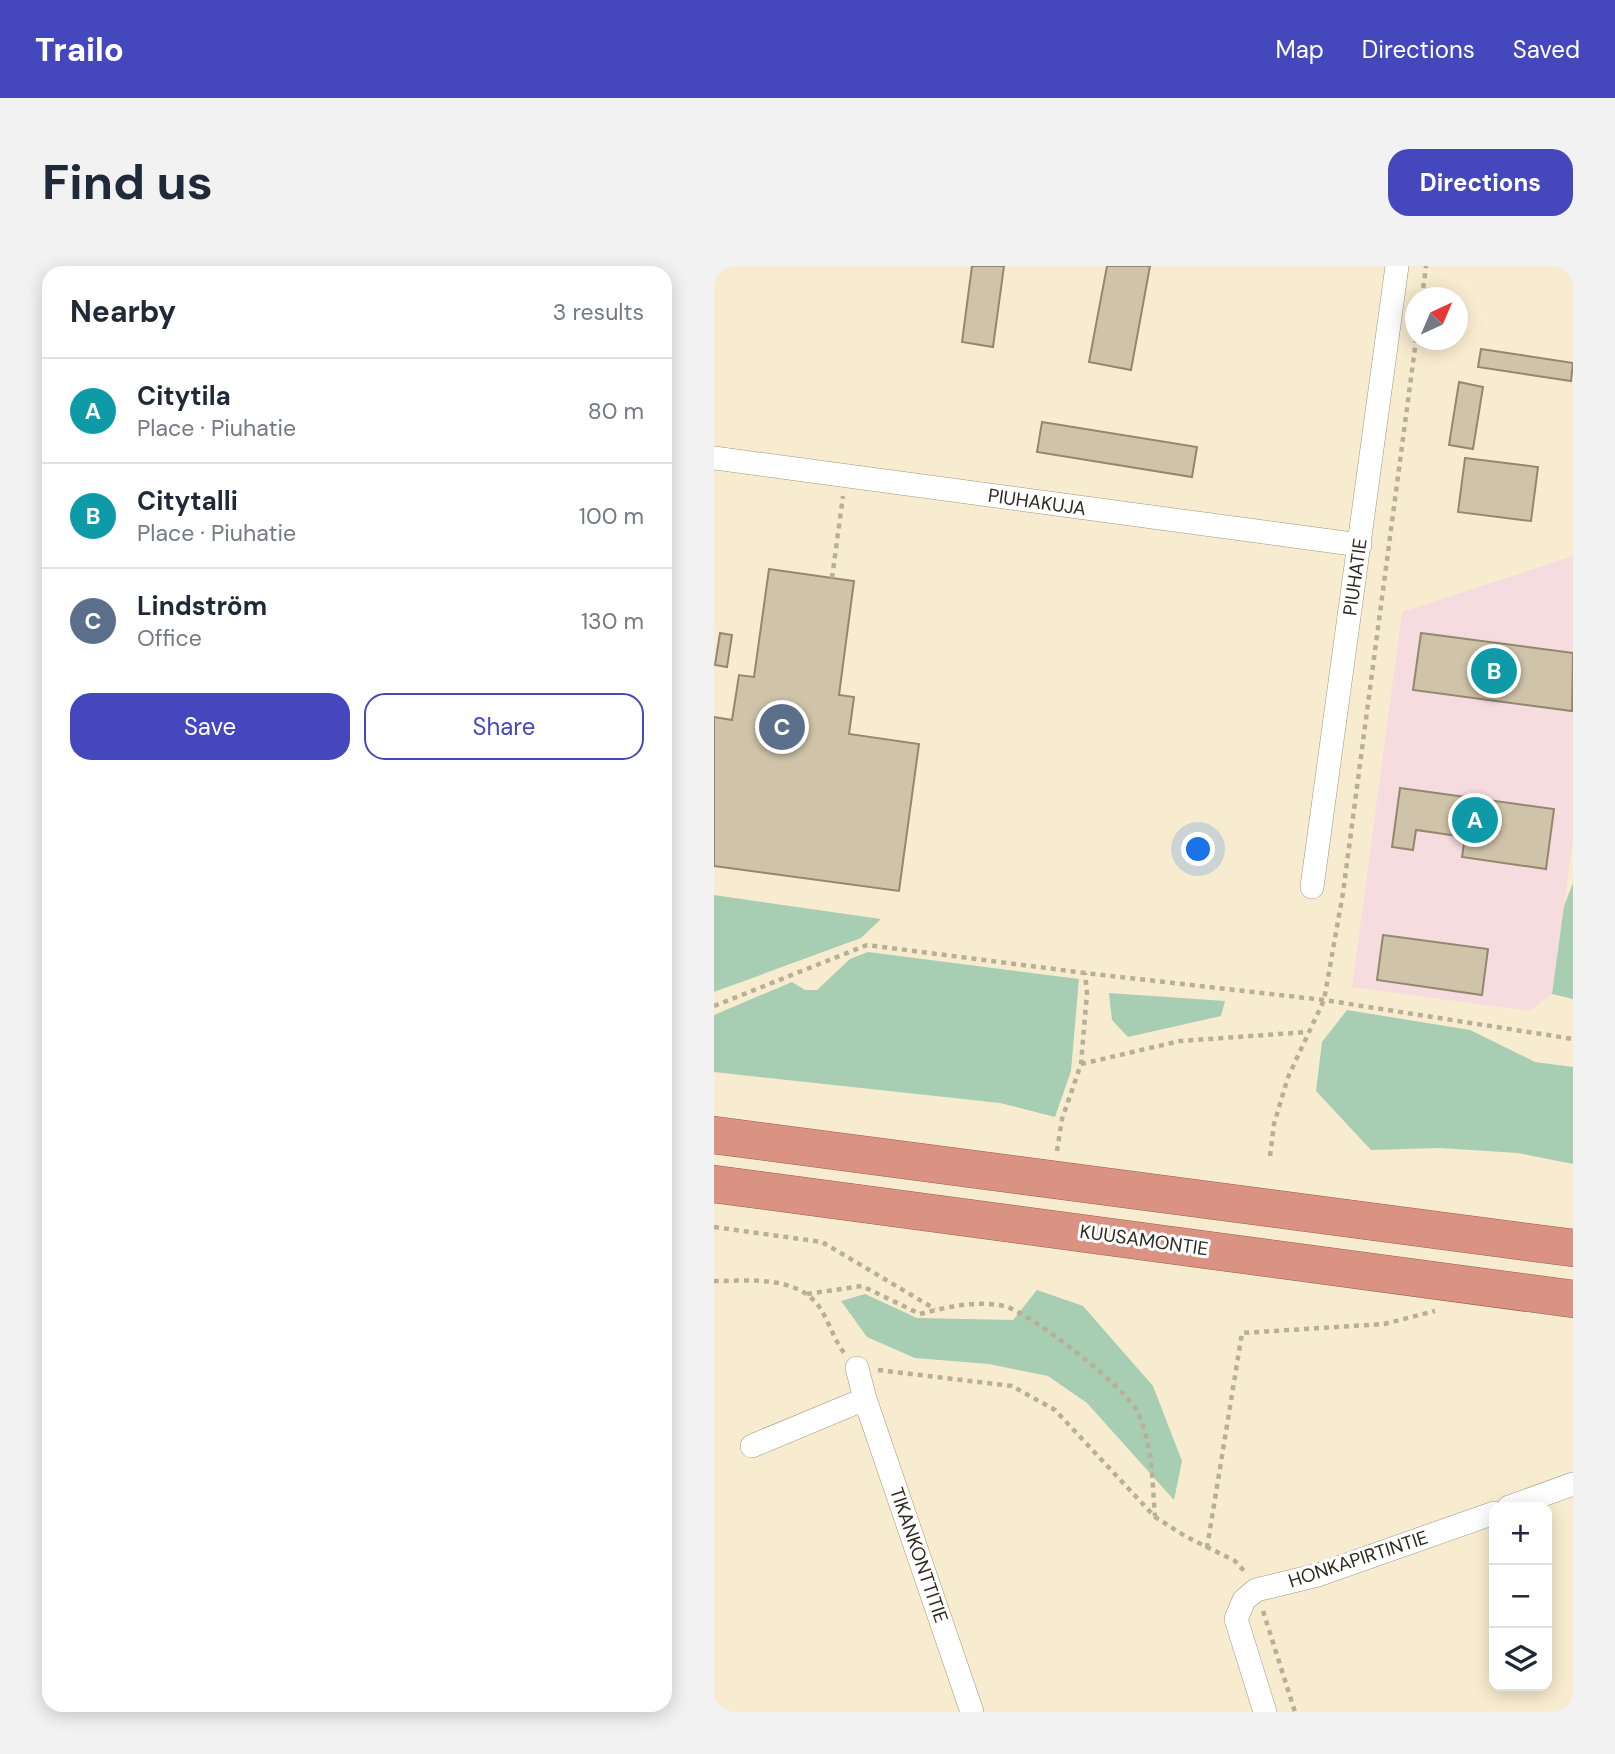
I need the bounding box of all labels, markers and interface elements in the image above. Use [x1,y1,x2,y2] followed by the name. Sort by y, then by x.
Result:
[35,28,124,71] text: Trailo
[1276,34,1324,65] text: Map
[1362,34,1475,65] text: Directions
[1513,34,1580,65] text: Saved
[1388,149,1573,216] button: Directions
[42,150,213,214] text: Find us
[1405,287,1468,350] north arrow
[70,292,176,331] text: Nearby
[553,297,644,327] text: 3 results
[137,379,231,413] text: Citytila
[85,396,101,426] text: A
[588,396,644,426] text: 80 m
[137,413,296,443] text: Place · Piuhatie
[986,483,1088,521] street label: PIUHAKUJA
[137,484,238,518] text: Citytalli
[86,501,100,531] text: B
[579,501,644,531] text: 100 m
[137,518,296,548] text: Place · Piuhatie
[1337,537,1373,617] street label: PIUHATIE
[137,589,267,623] text: Lindström
[85,606,101,636] text: C
[581,606,644,636] text: 130 m
[137,623,202,653] text: Office
[1471,645,1517,697] pin: B
[70,693,350,760] button: Save
[364,693,644,760] button: Share
[759,701,805,753] pin: C
[1452,794,1498,846] pin: A
[1181,832,1215,866] your location
[1078,1219,1210,1261] street label: KUUSAMONTIE
[884,1484,954,1626] street label: TIKANKONTTITIE
[1489,1502,1552,1691] map controls
[1489,1502,1552,1565] button: +
[1285,1525,1431,1593] street label: HONKAPIRTINTIE
[1489,1565,1552,1628] button: −
[1489,1628,1552,1691] button: layers

